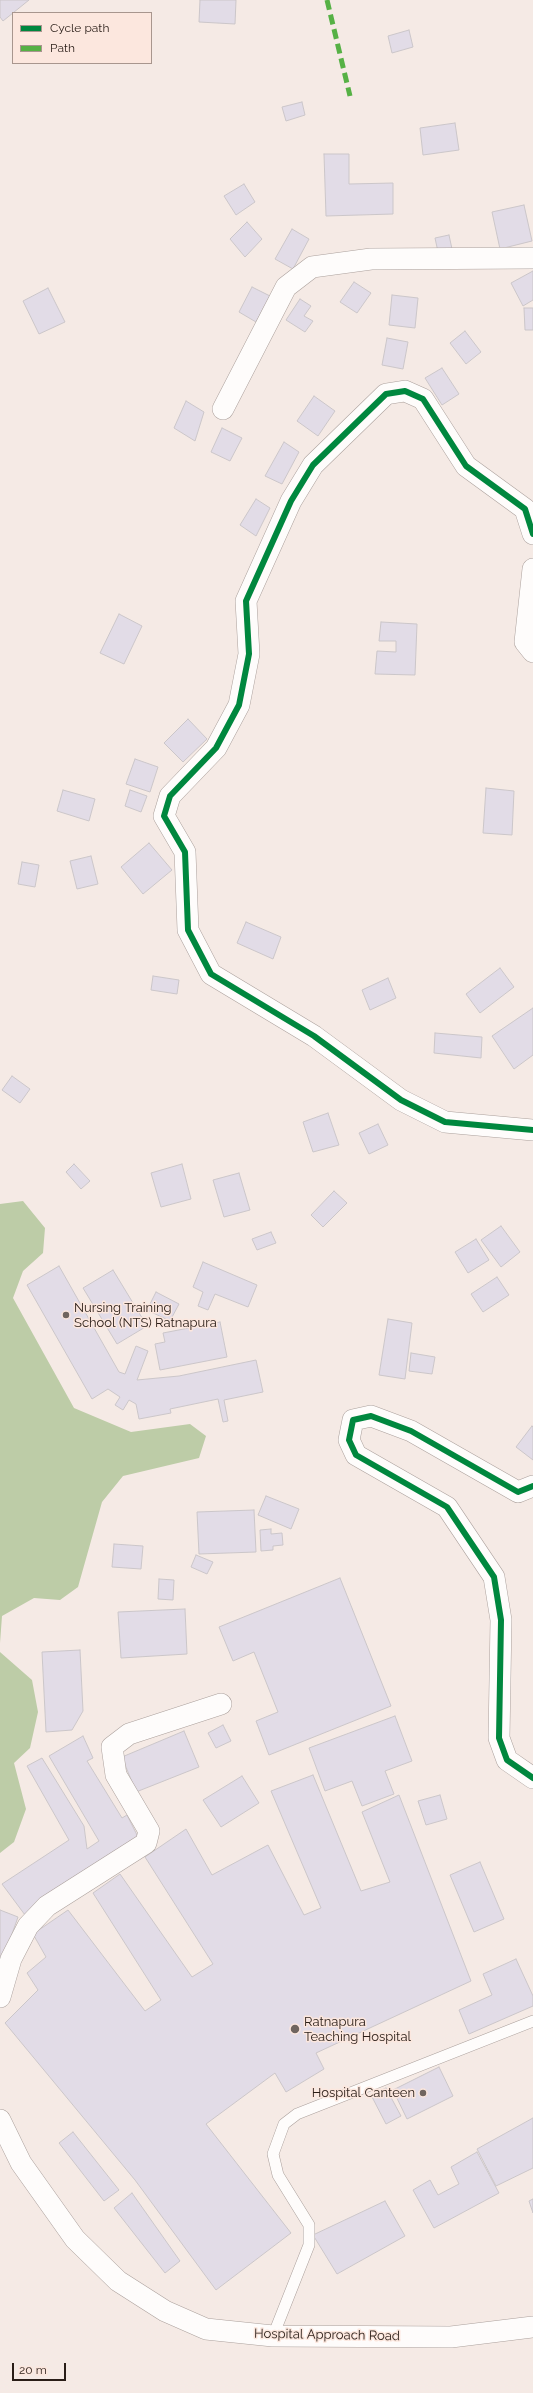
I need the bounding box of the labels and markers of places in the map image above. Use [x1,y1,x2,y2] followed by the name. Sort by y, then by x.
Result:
[74,1300,217,1331] place label: Nursing Training School (NTS) Ratnapura
[61,1310,71,1320] marker: Nursing Training School (NTS) Ratnapura
[304,2014,411,2045] place label: Ratnapura Teaching Hospital
[289,2023,301,2035] marker: Ratnapura Teaching Hospital
[312,2085,415,2101] place label: Hospital Canteen
[418,2088,428,2098] marker: Hospital Canteen

